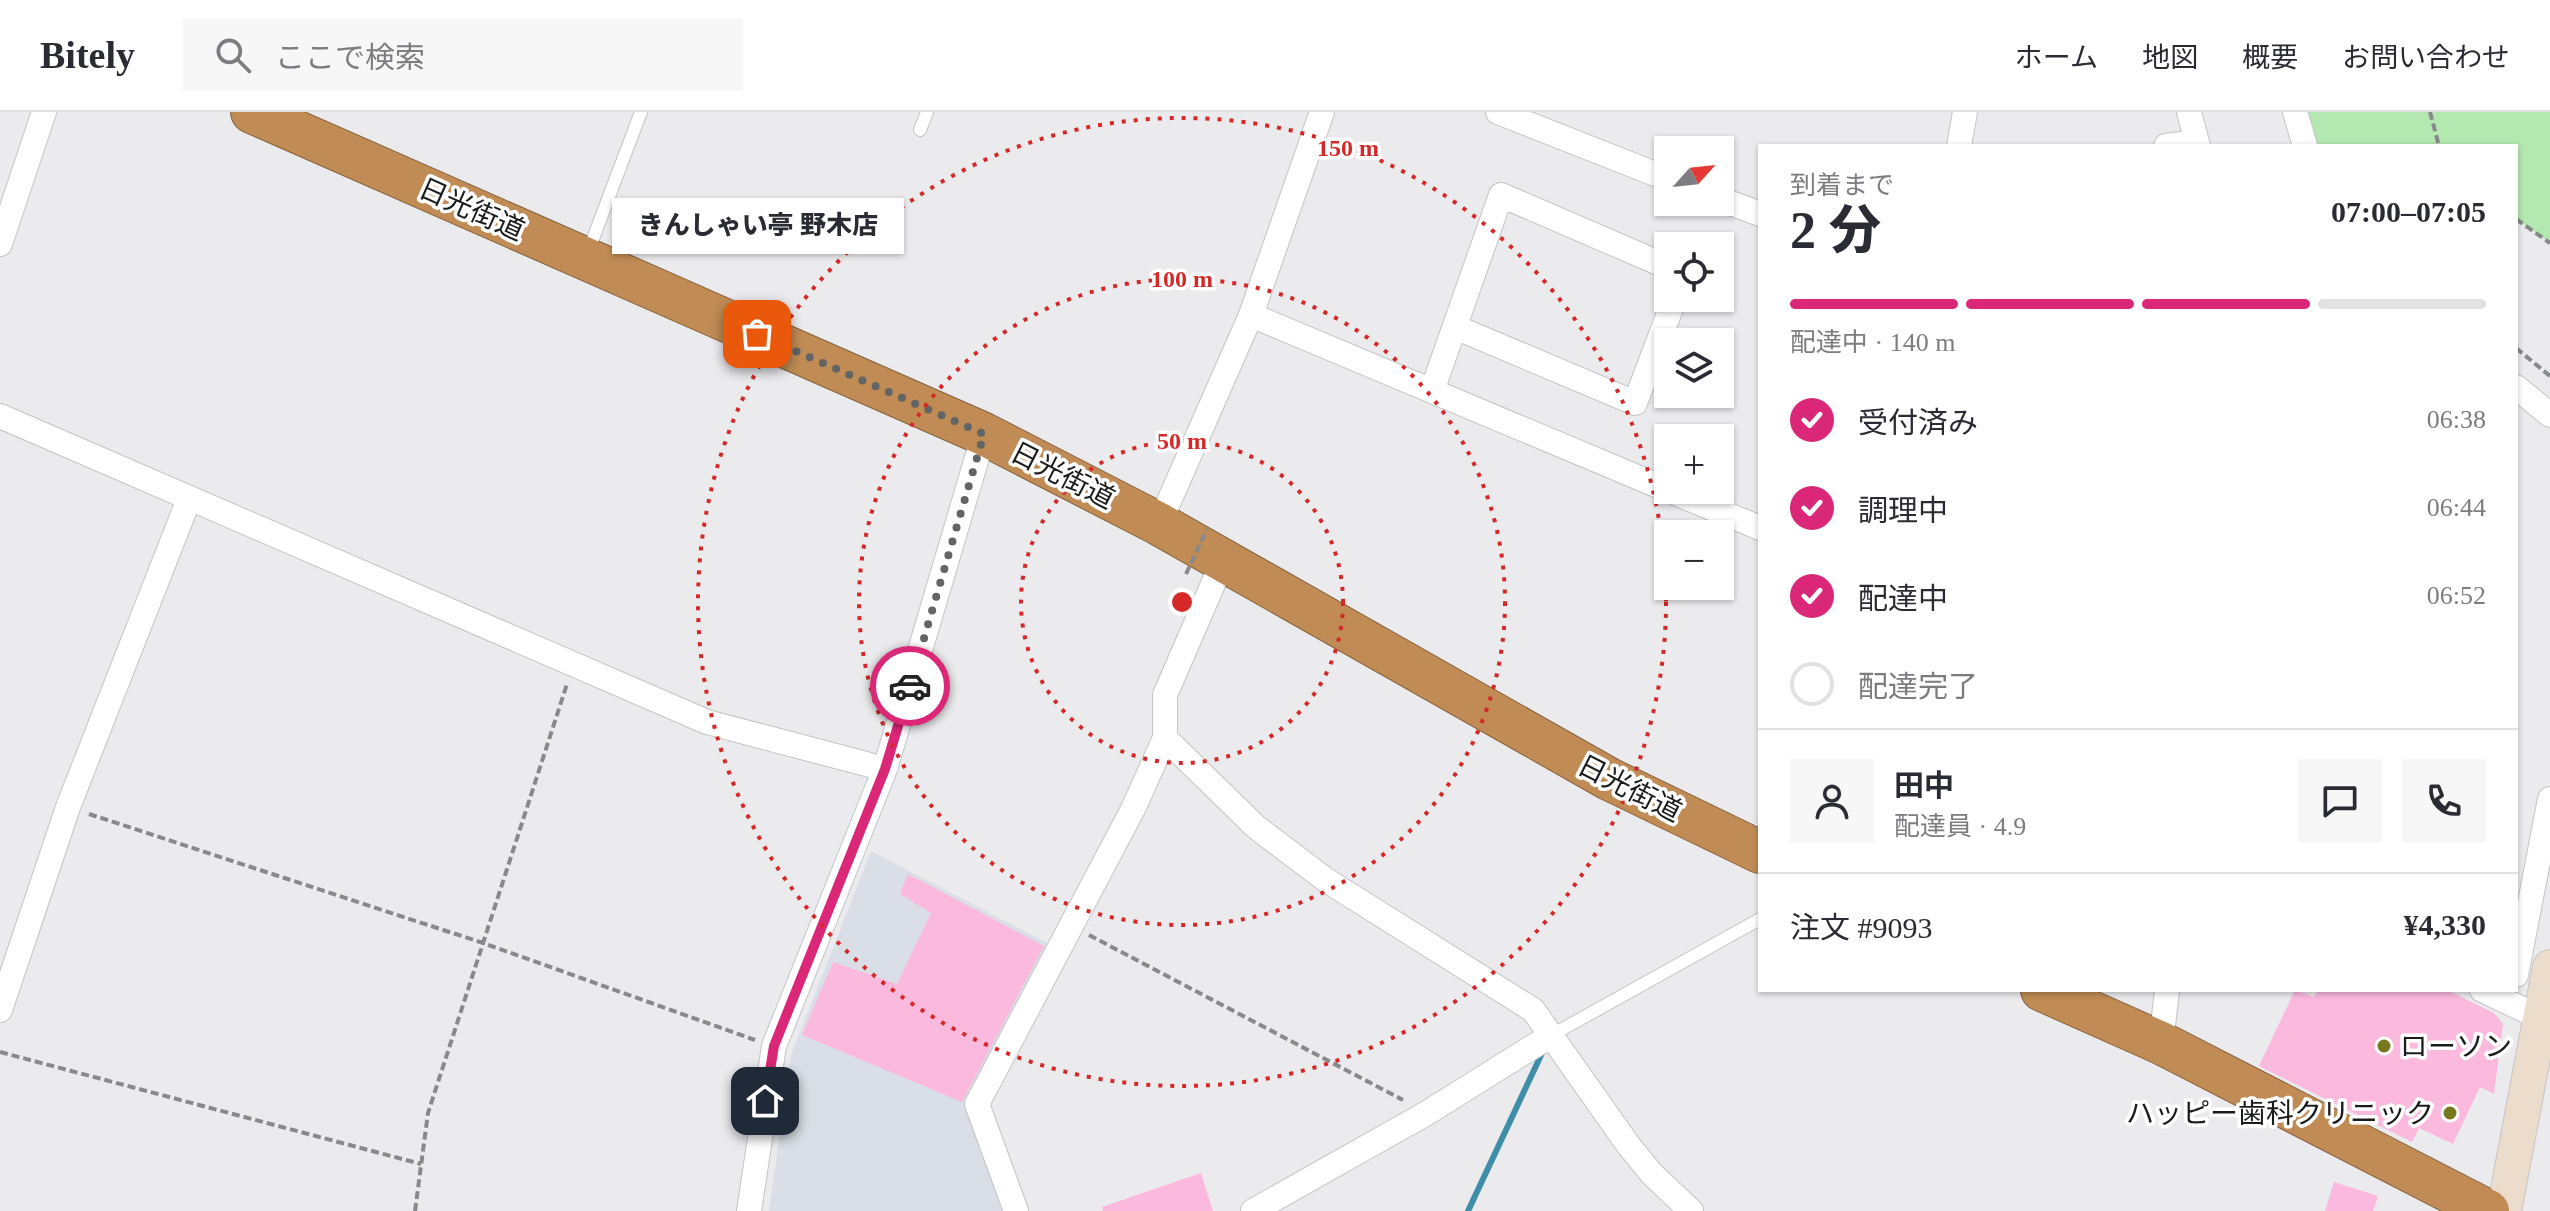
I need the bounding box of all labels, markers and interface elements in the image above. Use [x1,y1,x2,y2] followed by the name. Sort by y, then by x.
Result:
[183,19,743,91] search box
[211,33,255,77] icon: search
[40,34,135,76] text: Bitely
[275,41,425,74] text: ここで検索
[2015,42,2098,73] text: ホーム
[2142,42,2198,73] text: 地図
[2242,42,2298,73] text: 概要
[2342,42,2510,73] text: お問い合わせ
[1317,135,1379,161] text: 150 m
[1654,136,1734,216] north arrow
[1654,136,1734,600] map controls
[1790,171,1894,200] text: 到着まで
[414,173,529,246] street label: 日光街道
[2331,195,2486,228] text: 07:00–07:05
[611,198,903,254] callout: きんしゃい亭 野木店
[1790,202,1881,259] text: 2 分
[638,211,878,240] text: きんしゃい亭 野木店
[1654,232,1734,312] button: locate
[1151,266,1213,292] text: 100 m
[723,300,791,368] pin
[735,312,779,356] icon: bag
[1654,328,1734,408] button: layers
[1790,328,1955,357] text: 配達中 · 140 m
[1790,398,1834,442] icon: check
[2427,405,2486,434] text: 06:38
[1858,406,1978,439] text: 受付済み
[1654,424,1734,504] button: +
[1157,428,1207,454] text: 50 m
[1006,436,1120,515] street label: 日光街道
[1790,486,1834,530] icon: check
[2427,493,2486,522] text: 06:44
[1858,494,1948,527] text: 調理中
[1654,520,1734,600] button: −
[1790,574,1834,618] icon: check
[2427,581,2486,610] text: 06:52
[1858,582,1948,615] text: 配達中
[1168,588,1196,616] centre of rings
[870,646,950,726] courier
[888,664,932,708] icon: car
[1858,670,1978,703] text: 配達完了
[1573,749,1687,828] street label: 日光街道
[1790,759,1874,843] button: person
[2298,759,2382,843] button: chat
[2402,759,2486,843] button: phone
[1894,769,1954,802] text: 田中
[1894,812,2026,841] text: 配達員 · 4.9
[2404,908,2486,941] text: ¥4,330
[1790,911,1933,944] text: 注文 #9093
[2400,1031,2512,1062] place label: ローソン
[2375,1037,2393,1055] marker: ローソン
[731,1067,799,1135] pin
[743,1079,787,1123] icon: home
[2126,1098,2434,1129] place label: ハッピー歯科クリニック
[2441,1104,2459,1122] marker: ハッピー歯科クリニック

